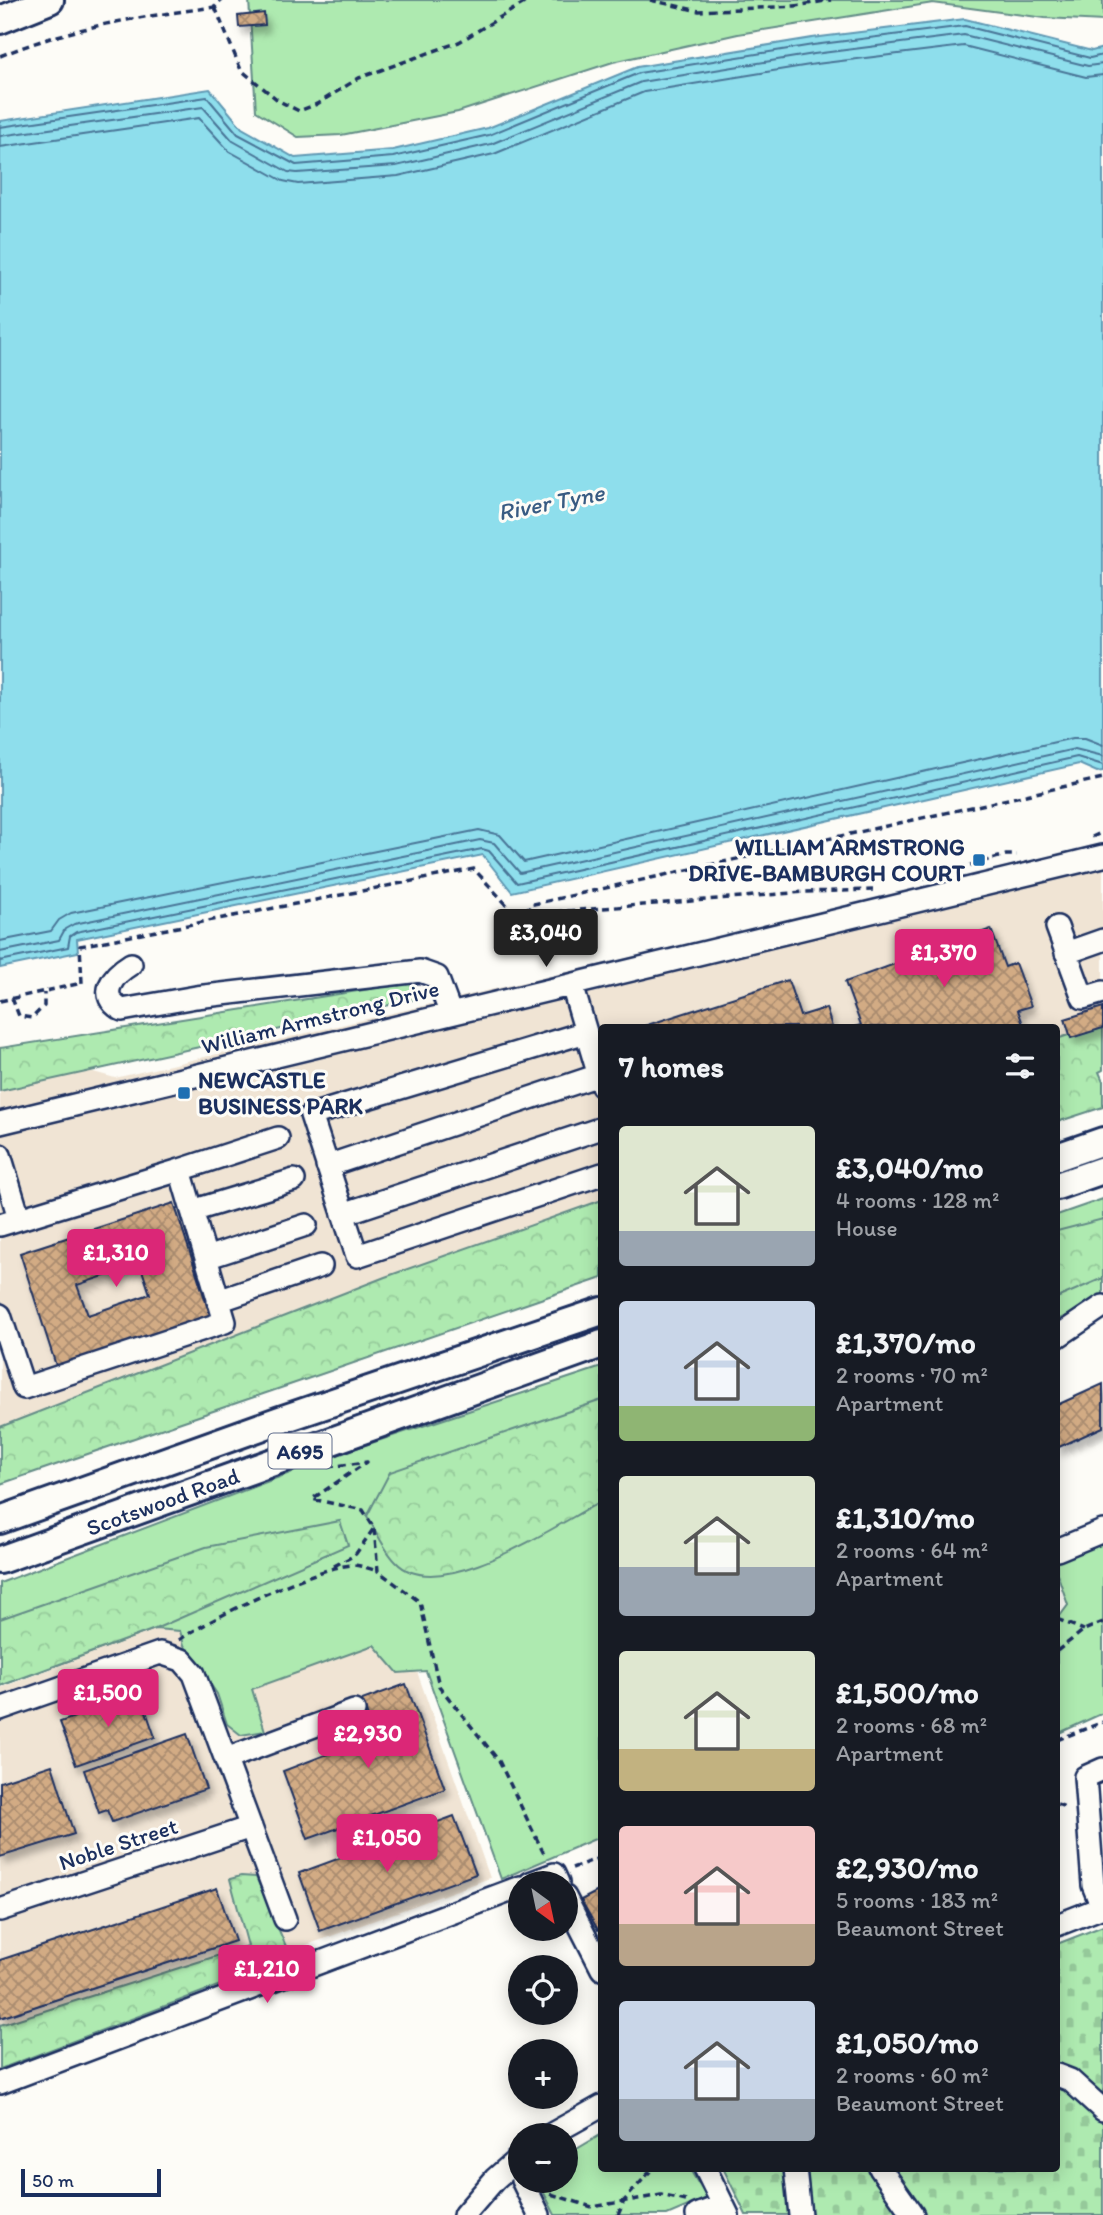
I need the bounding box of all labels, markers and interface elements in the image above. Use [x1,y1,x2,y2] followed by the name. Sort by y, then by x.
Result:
[495,477,608,526] water label: River Tyne
[688,833,966,887] place label: WILLIAM ARMSTRONG DRIVE-BAMBURGH COURT
[971,852,987,868] marker: WILLIAM ARMSTRONG DRIVE-BAMBURGH COURT
[489,909,603,969] pin: £3,040
[510,918,582,946] text: £3,040
[887,930,1001,989] pin: £1,370
[911,938,977,966] text: £1,370
[198,974,442,1060] street label: William Armstrong Drive
[1001,1047,1039,1085] icon: filters
[619,1048,724,1085] text: 7 homes
[198,1066,363,1120] place label: NEWCASTLE BUSINESS PARK
[176,1085,192,1101] marker: NEWCASTLE BUSINESS PARK
[836,1149,984,1186] text: £3,040/mo
[675,1154,759,1238] icon: home
[836,1186,999,1214] text: 4 rooms · 128 m²
[836,1214,898,1242] text: House
[59,1230,173,1289] pin: £1,310
[83,1238,149,1266] text: £1,310
[836,1324,976,1361] text: £1,370/mo
[675,1329,759,1413] icon: home
[836,1361,988,1389] text: 2 rooms · 70 m²
[836,1389,943,1417] text: Apartment
[268,1434,332,1468] road number: A695
[83,1461,244,1542] street label: Scotswood Road
[836,1499,975,1536] text: £1,310/mo
[675,1504,759,1588] icon: home
[836,1536,988,1564] text: 2 rooms · 64 m²
[836,1564,943,1592] text: Apartment
[51,1670,165,1729] pin: £1,500
[836,1674,979,1711] text: £1,500/mo
[74,1678,142,1706] text: £1,500
[675,1679,759,1763] icon: home
[311,1710,425,1770] pin: £2,930
[836,1711,987,1739] text: 2 rooms · 68 m²
[334,1719,402,1747] text: £2,930
[836,1739,943,1767] text: Apartment
[55,1812,181,1876] street label: Noble Street
[330,1814,444,1874] pin: £1,050
[353,1823,421,1851] text: £1,050
[836,1849,979,1886] text: £2,930/mo
[675,1854,759,1938] icon: home
[508,1871,578,1941] north arrow
[508,1871,578,2193] map controls
[836,1886,998,1914] text: 5 rooms · 183 m²
[836,1914,1004,1942] text: Beaumont Street
[210,1946,324,2005] pin: £1,210
[234,1954,300,1982] text: £1,210
[508,1955,578,2025] button: locate
[836,2024,979,2061] text: £1,050/mo
[675,2029,759,2113] icon: home
[508,2039,578,2109] button: +
[836,2061,989,2089] text: 2 rooms · 60 m²
[836,2089,1004,2117] text: Beaumont Street
[508,2123,578,2193] button: −
[21,2166,161,2198] scale bar
[32,2169,74,2192] text: 50 m

